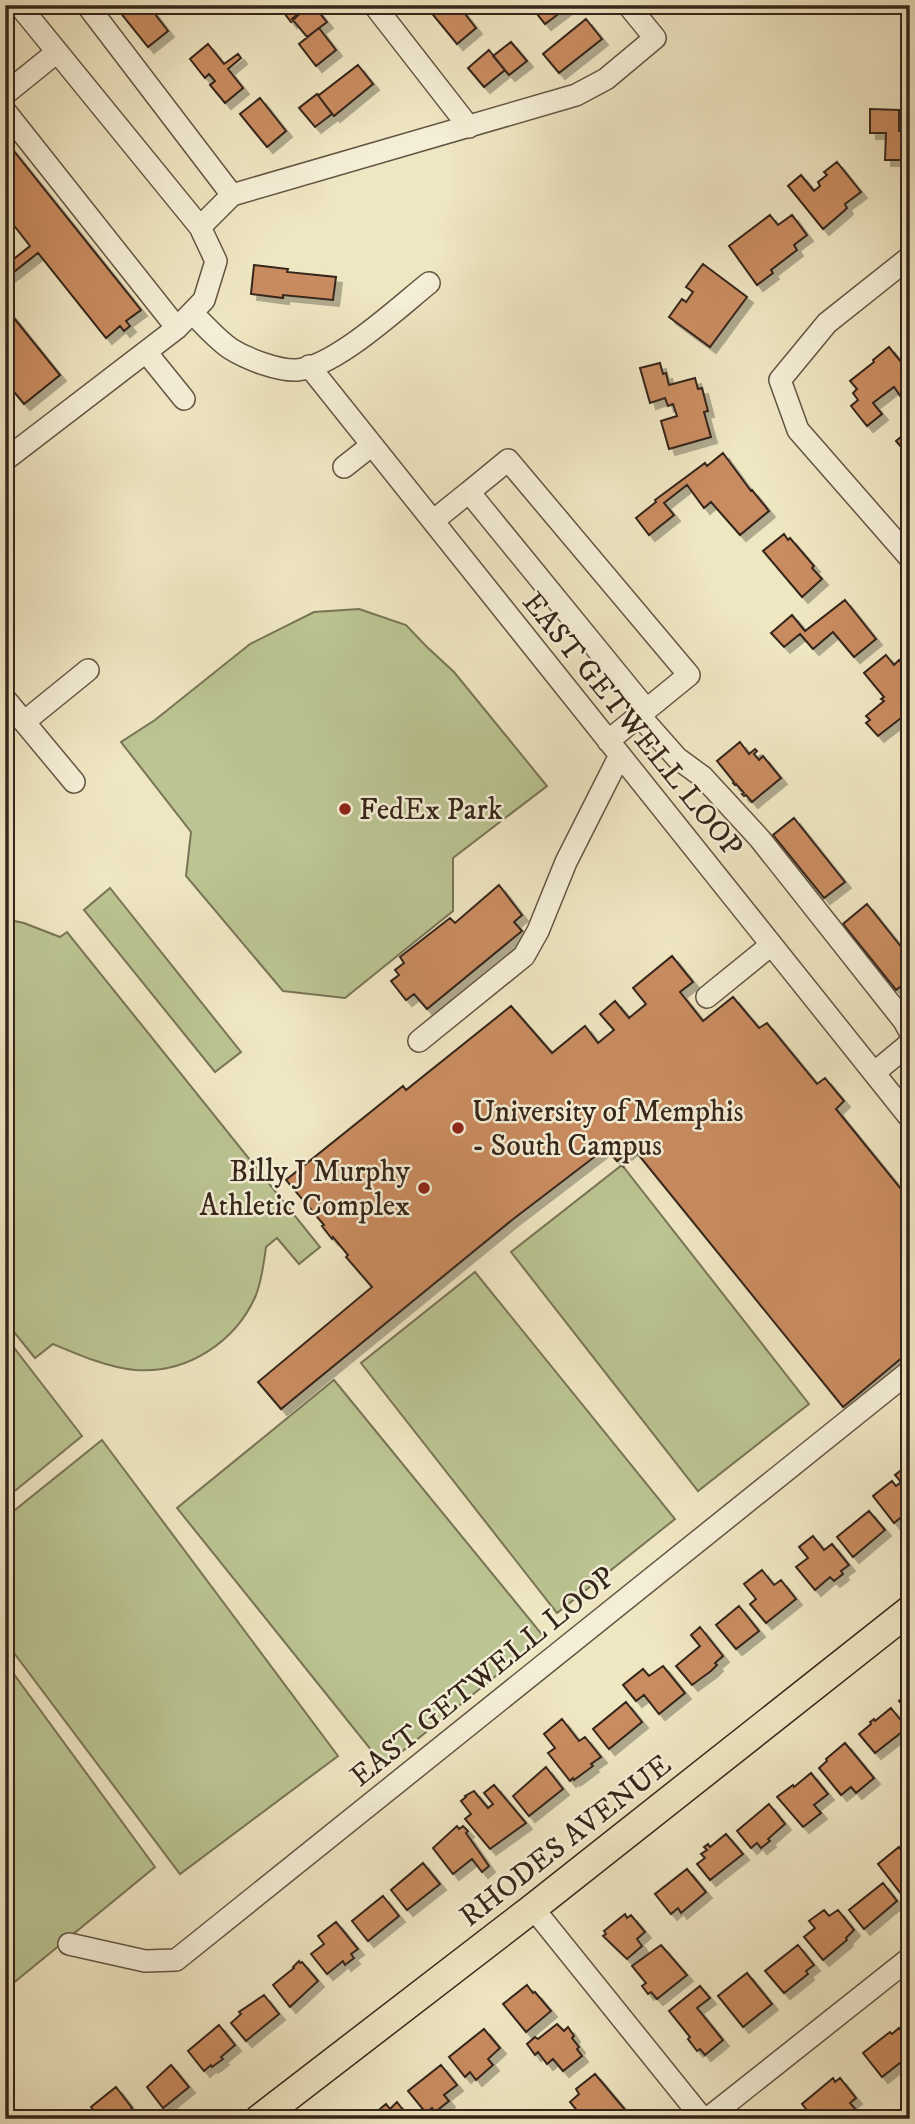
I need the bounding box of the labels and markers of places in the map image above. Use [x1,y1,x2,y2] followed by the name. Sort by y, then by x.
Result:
[359,792,503,829] place label: FedEx Park
[337,801,353,817] marker: FedEx Park
[472,1094,743,1165] place label: University of Memphis - South Campus
[450,1120,466,1136] marker: University of Memphis - South Campus
[199,1154,411,1225] place label: Billy J Murphy Athletic Complex
[416,1180,432,1196] marker: Billy J Murphy Athletic Complex

